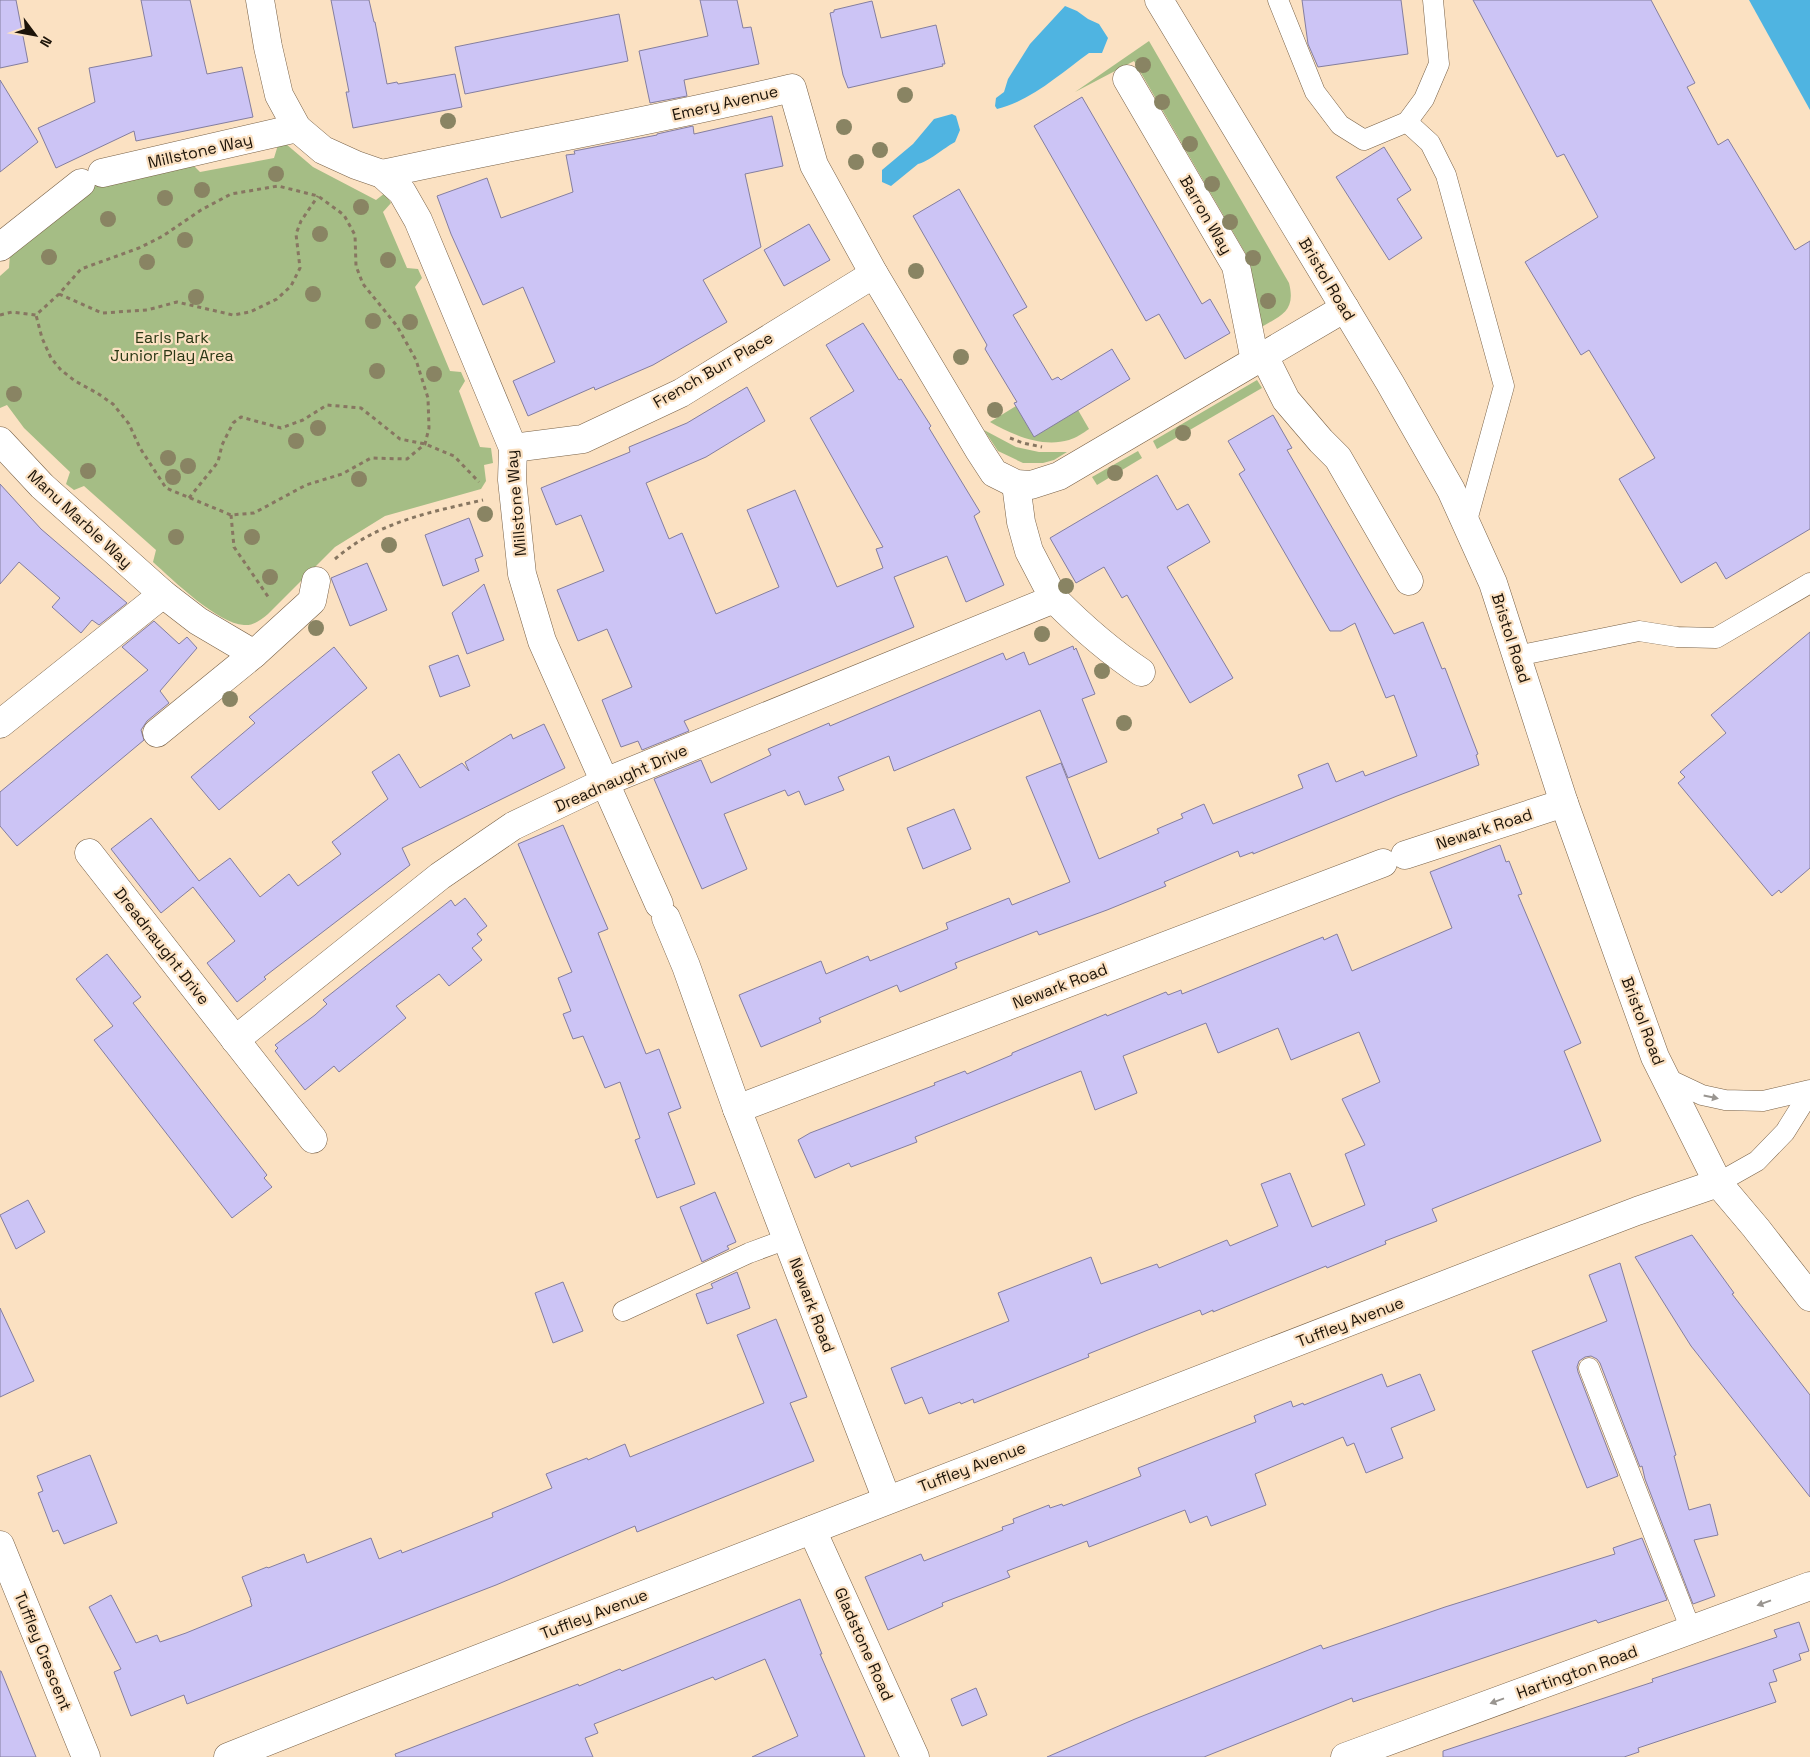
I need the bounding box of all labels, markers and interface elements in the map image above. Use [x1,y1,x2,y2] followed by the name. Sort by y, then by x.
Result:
[10,10,60,60] north arrow
[36,33,56,51] text: N
[670,81,780,125] street label: Emery Avenue
[146,129,254,173] street label: Millstone Way
[1175,172,1237,258] street label: Barron Way
[1294,234,1360,324] street label: Bristol Road
[110,327,234,366] park label: Earls Park Junior Play Area
[649,327,777,413] street label: French Burr Place
[501,449,531,557] street label: Millstone Way
[23,465,137,573] street label: Manu Marble Way
[1487,591,1535,685] street label: Bristol Road
[551,739,691,817] street label: Dreadnaught Drive
[1433,804,1535,854] street label: Newark Road
[110,883,214,1009] street label: Dreadnaught Drive
[1010,958,1110,1014] street label: Newark Road
[1617,974,1669,1068] street label: Bristol Road
[1703,1093,1719,1101] one-way arrow
[784,1255,840,1355] street label: Newark Road
[1293,1292,1407,1352] street label: Tuffley Avenue
[915,1437,1029,1497] street label: Tuffley Avenue
[537,1584,651,1644] street label: Tuffley Avenue
[830,1584,898,1704] street label: Gladstone Road
[9,1588,77,1714] street label: Tuffley Crescent
[1756,1599,1771,1607] one-way arrow
[1514,1640,1640,1704] street label: Hartington Road
[1489,1698,1504,1705] one-way arrow

